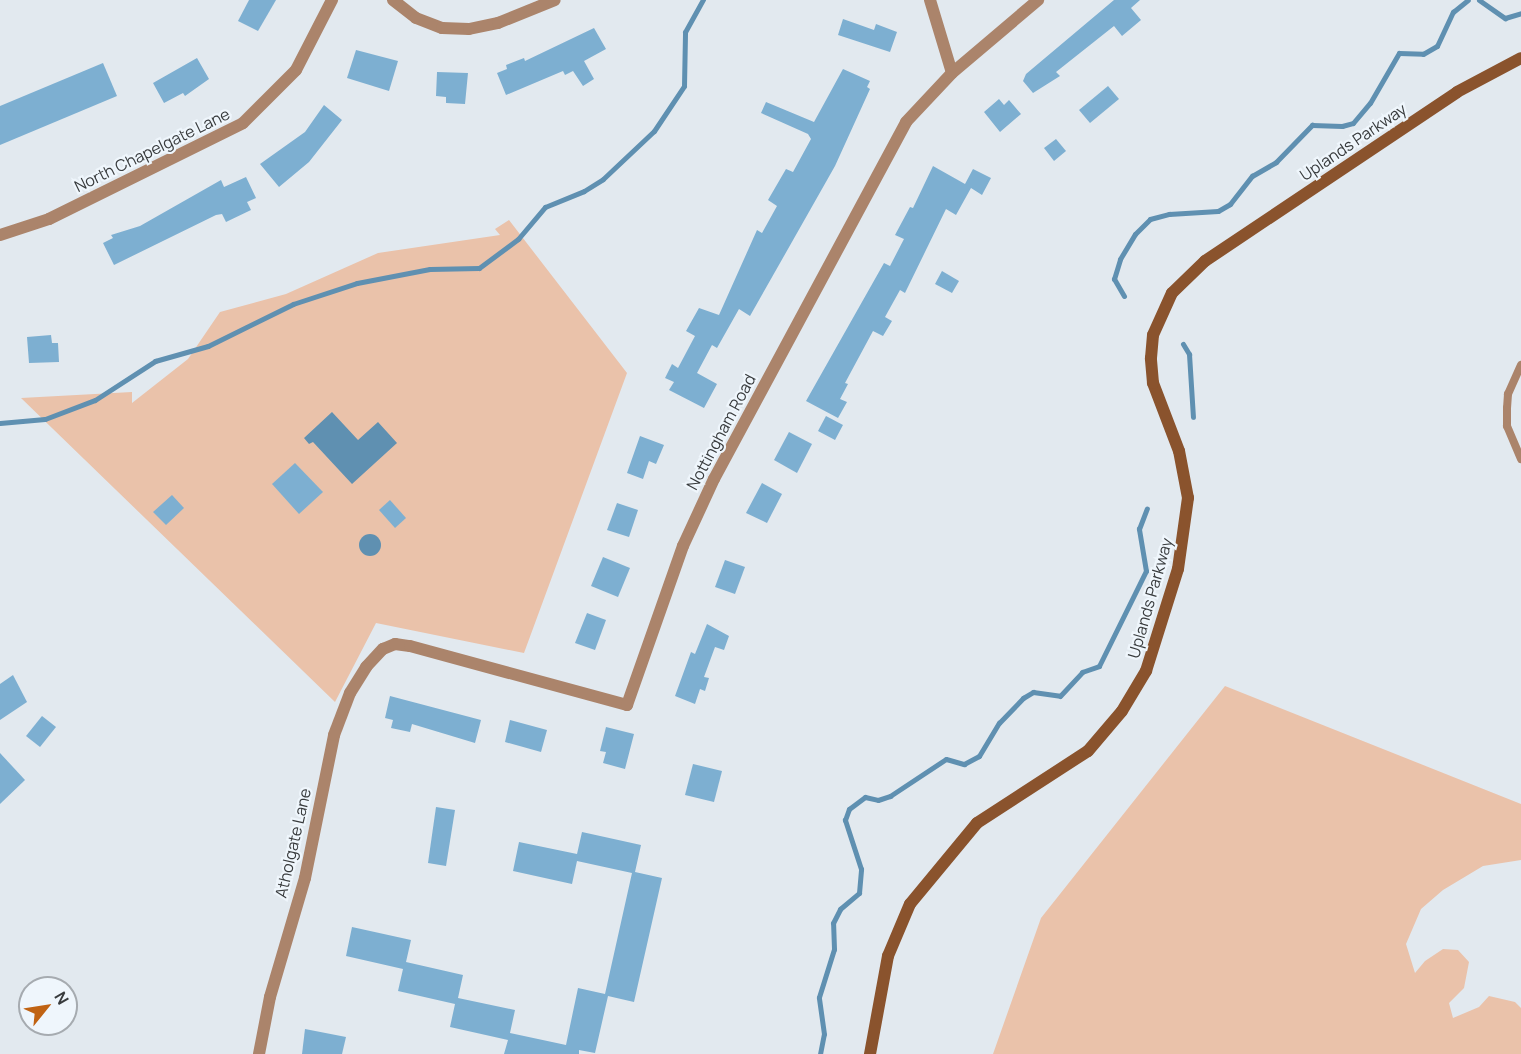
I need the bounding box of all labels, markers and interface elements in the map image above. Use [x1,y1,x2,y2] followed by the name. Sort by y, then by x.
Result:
[1296,99,1410,185] street label: Uplands Parkway
[71,104,233,196] street label: North Chapelgate Lane
[682,371,760,493] street label: Nottingham Road
[1124,536,1176,660] street label: Uplands Parkway
[271,786,315,900] street label: Atholgate Lane
[18,976,78,1036] north arrow
[49,988,74,1008] text: N

